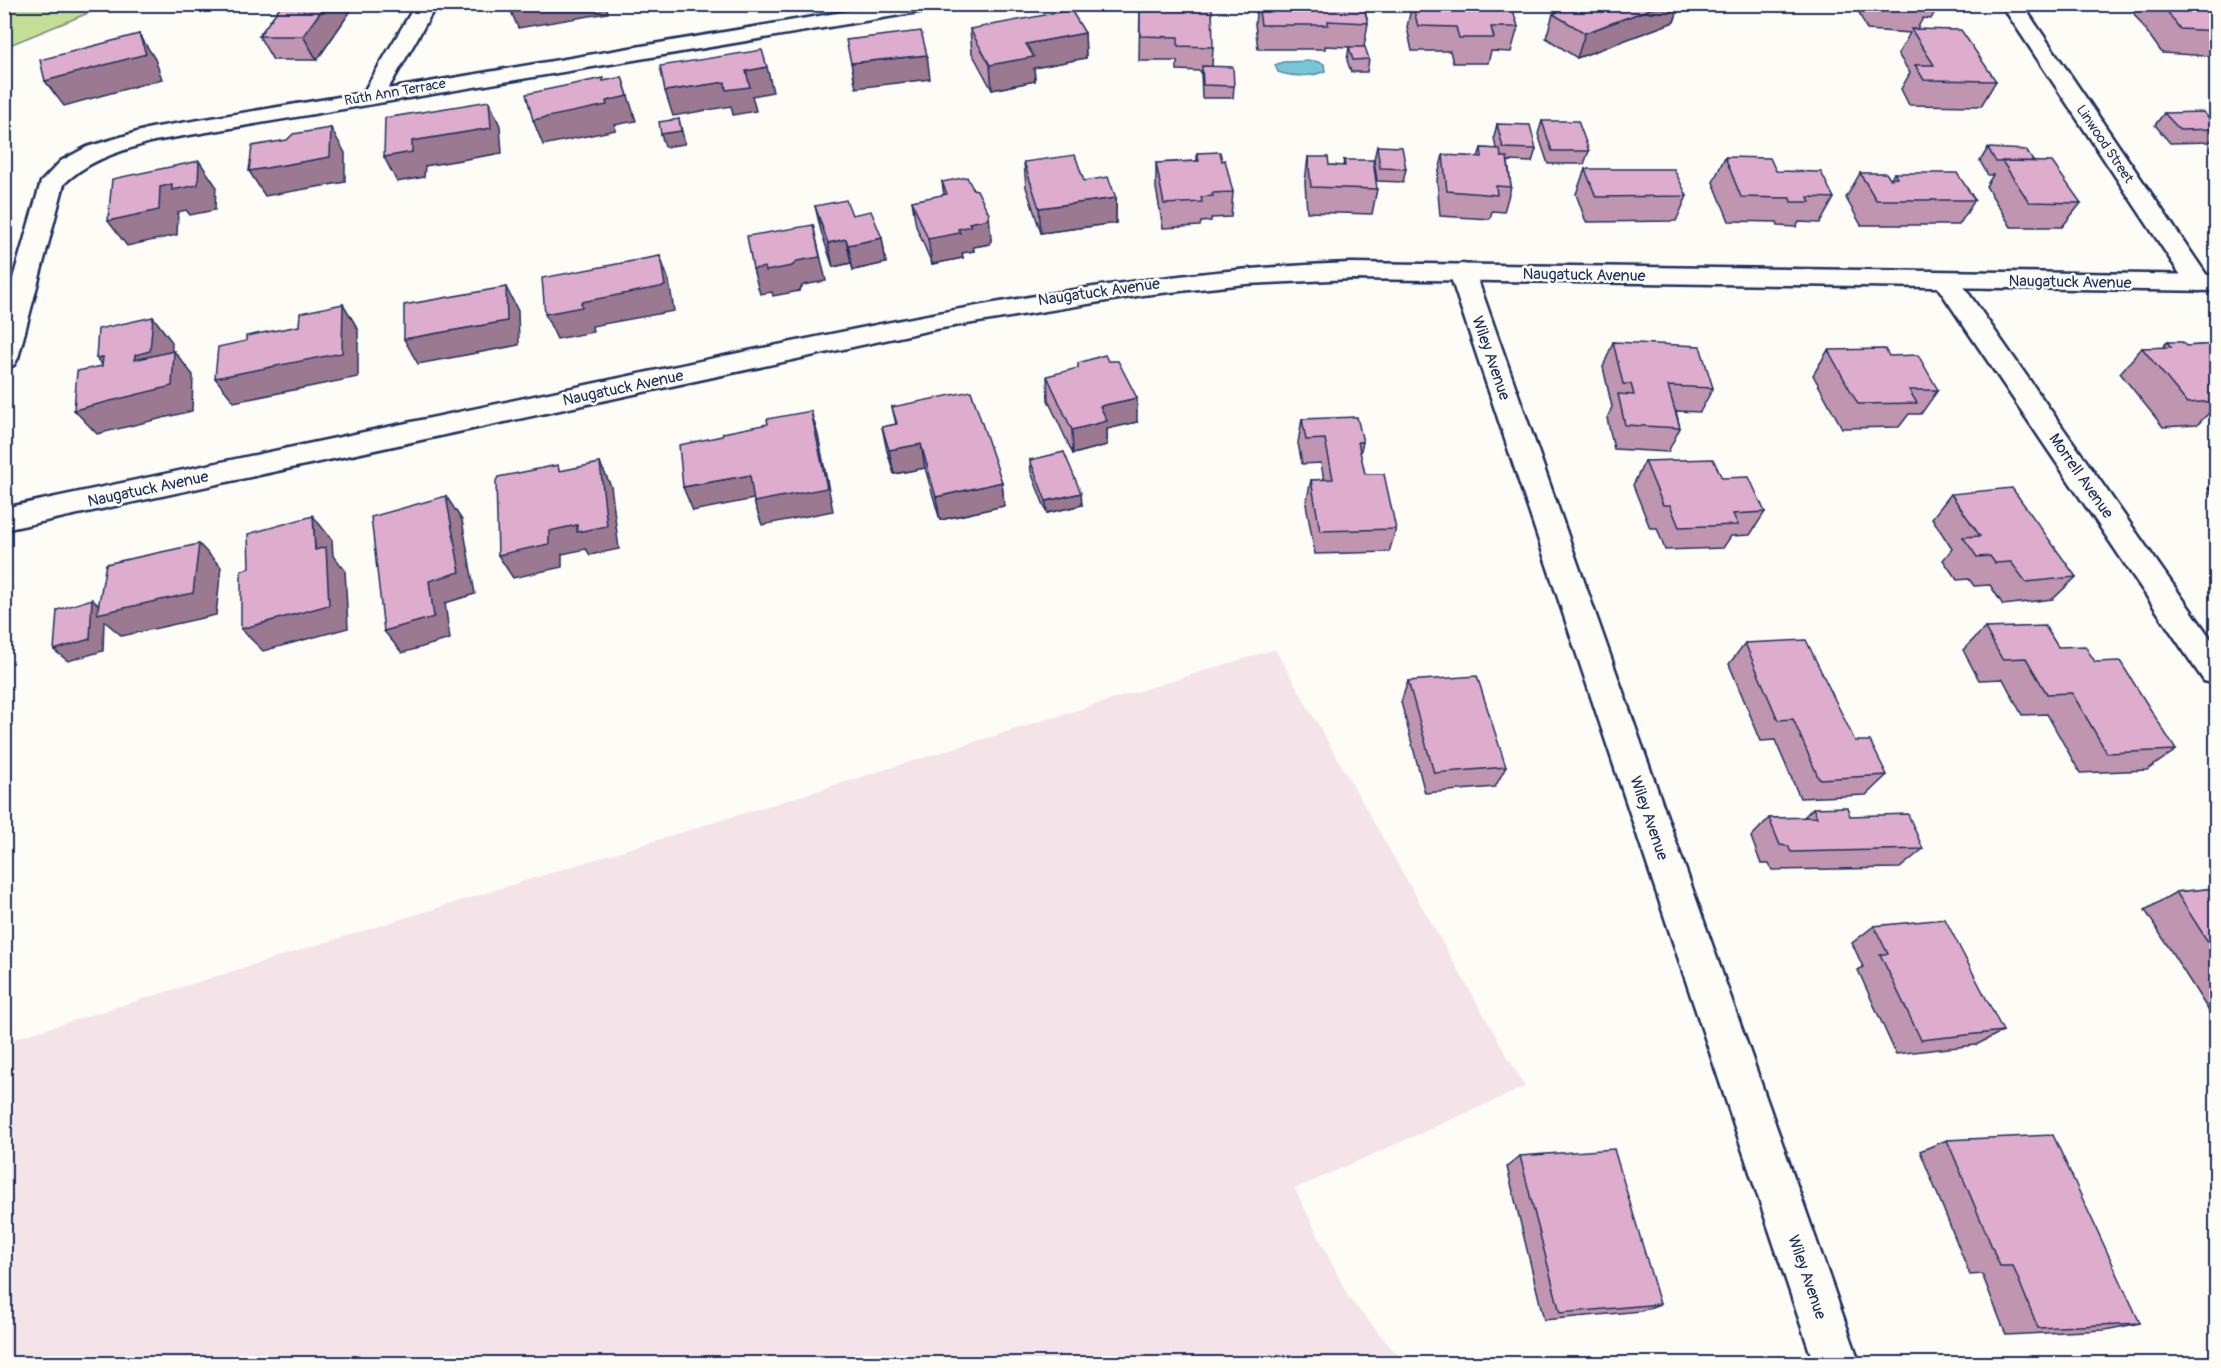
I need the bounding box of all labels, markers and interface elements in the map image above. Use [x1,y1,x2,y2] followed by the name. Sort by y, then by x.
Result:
[343,75,447,109] street label: Ruth Ann Terrace
[2073,102,2138,187] street label: Linwood Street
[1522,264,1646,286] street label: Naugatuck Avenue
[2008,271,2132,293] street label: Naugatuck Avenue
[1037,274,1161,310] street label: Naugatuck Avenue
[1467,313,1515,403] street label: Wiley Avenue
[561,365,685,411] street label: Naugatuck Avenue
[2044,430,2118,523] street label: Morrell Avenue
[86,466,210,512] street label: Naugatuck Avenue
[1625,773,1673,863] street label: Wiley Avenue
[1783,1232,1831,1322] street label: Wiley Avenue

